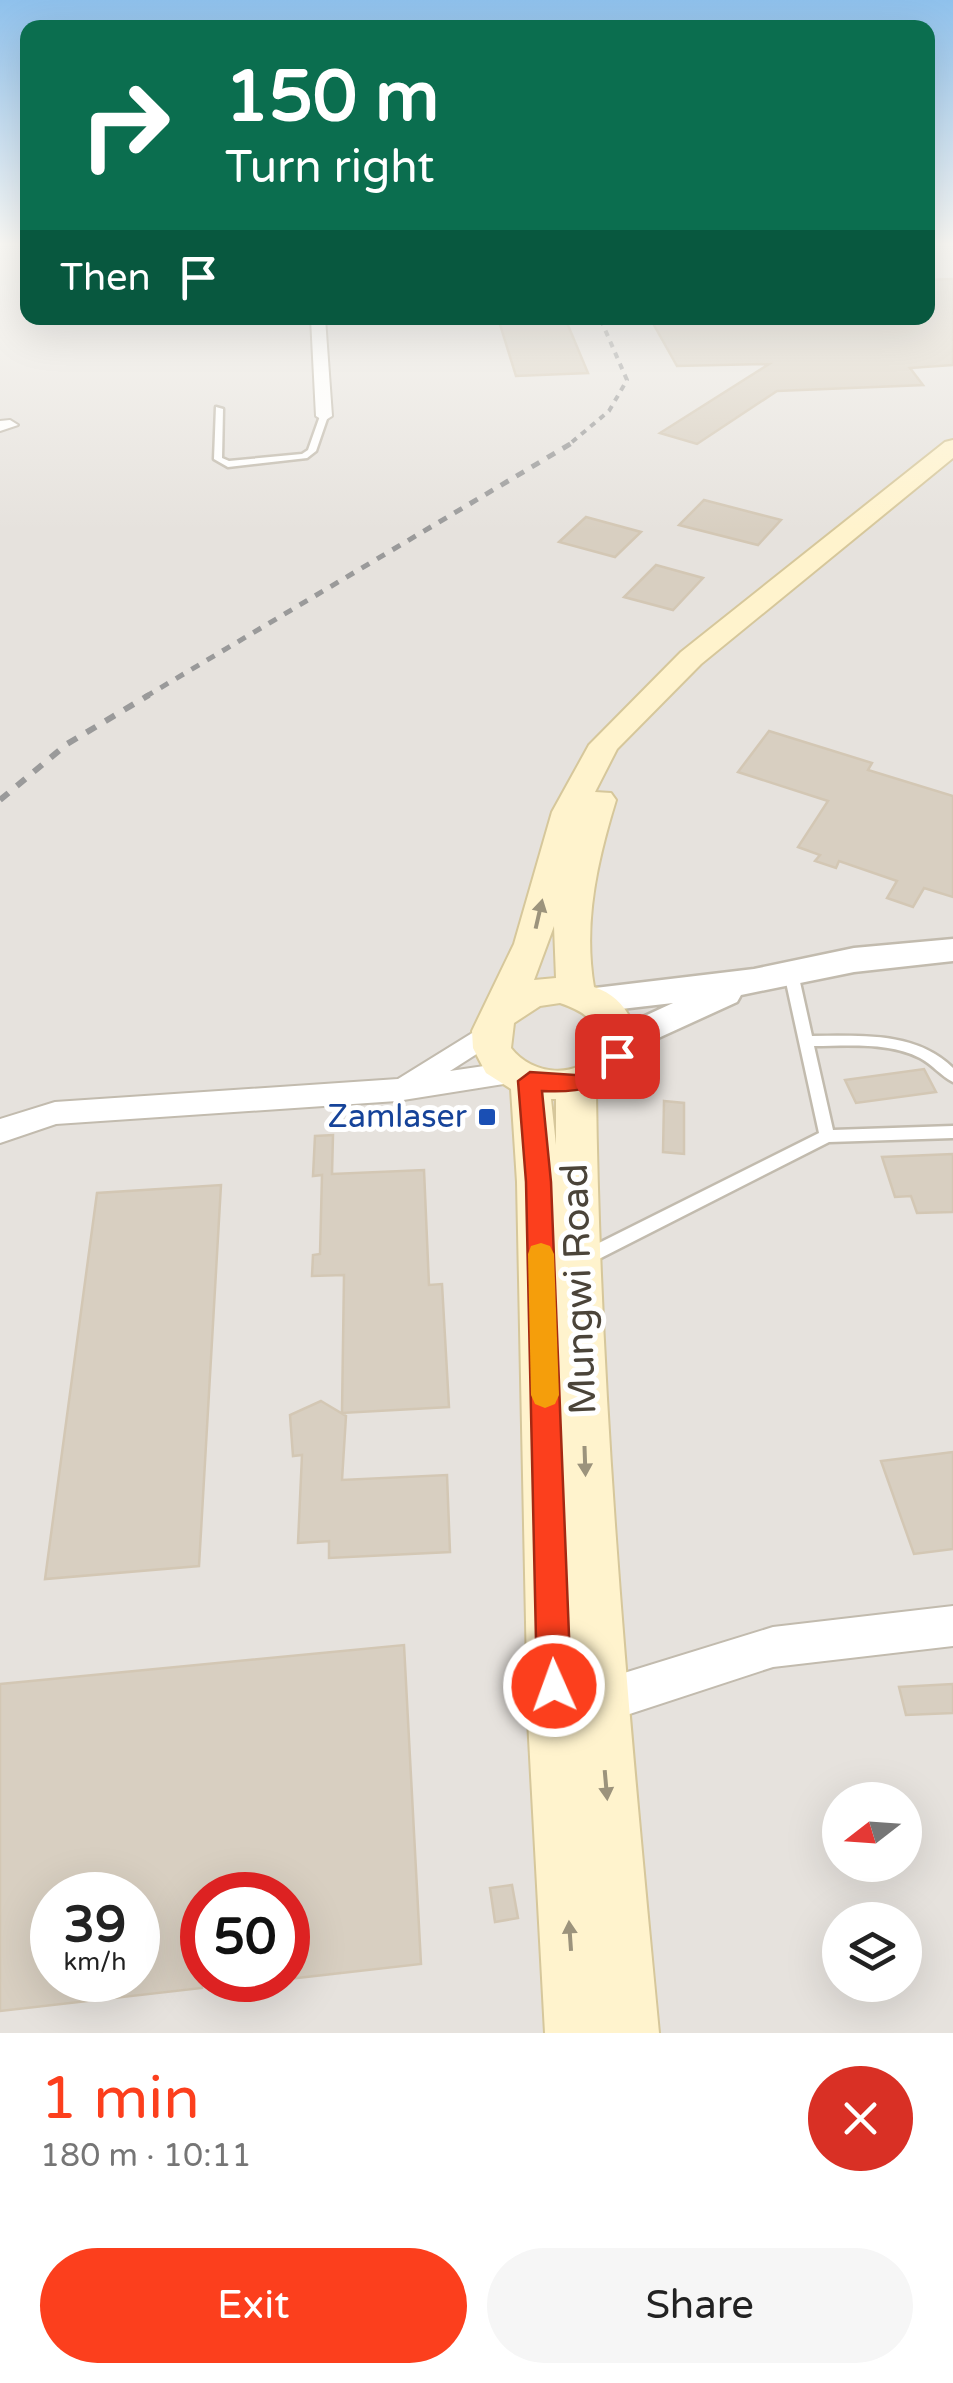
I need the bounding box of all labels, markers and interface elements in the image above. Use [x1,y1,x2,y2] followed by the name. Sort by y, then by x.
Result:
[225,56,439,140] text: 150 m
[60,60,190,190] icon: right
[225,141,434,195] text: Turn right
[171,250,226,305] icon: arrive
[60,255,151,301] text: Then
[532,898,547,929] one-way arrow
[575,1014,660,1099] pin
[590,1029,645,1084] icon: arrive
[328,1098,468,1136] place label: Zamlaser
[476,1106,498,1128] marker: Zamlaser
[552,1163,606,1415] street label: Mungwi Road
[577,1446,593,1478] one-way arrow
[502,1634,606,1738] position arrow
[598,1770,614,1802] one-way arrow
[822,1782,922,1882] north arrow
[822,1782,922,2002] map controls
[180,1872,310,2002] speed limit sign: 50
[64,1895,126,1955] text: 39
[822,1902,922,2002] button: layers
[562,1919,578,1951] one-way arrow
[64,1947,126,1977] text: km/h
[40,2063,200,2135] text: 1 min
[808,2066,913,2171] button: close
[40,2137,252,2175] text: 180 m · 10:11
[40,2248,467,2363] button: Exit
[487,2248,913,2363] button: Share

